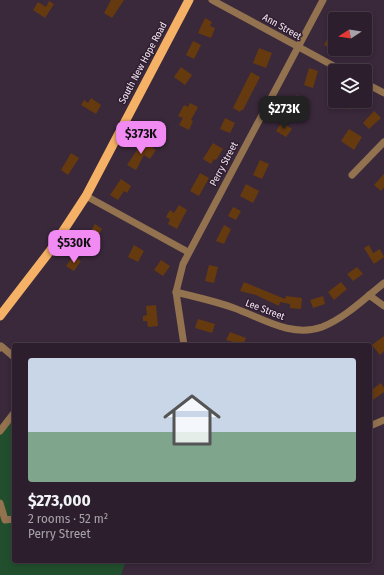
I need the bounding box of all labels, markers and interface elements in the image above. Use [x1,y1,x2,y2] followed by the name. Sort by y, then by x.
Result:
[260,11,304,43] street label: Ann Street
[328,12,372,56] north arrow
[328,12,372,108] map controls
[116,20,170,106] street label: South New Hope Road
[328,64,372,108] button: layers
[256,96,312,130] pin: $273K
[268,101,300,116] text: $273K
[113,121,169,155] pin: $373K
[125,126,157,141] text: $373K
[207,139,241,188] street label: Perry Street
[46,230,102,264] pin: $530K
[57,235,91,250] text: $530K
[244,297,287,323] street label: Lee Street
[156,384,228,456] icon: home
[28,490,91,511] text: $273,000
[28,511,108,526] text: 2 rooms · 52 m²
[28,526,91,541] text: Perry Street

